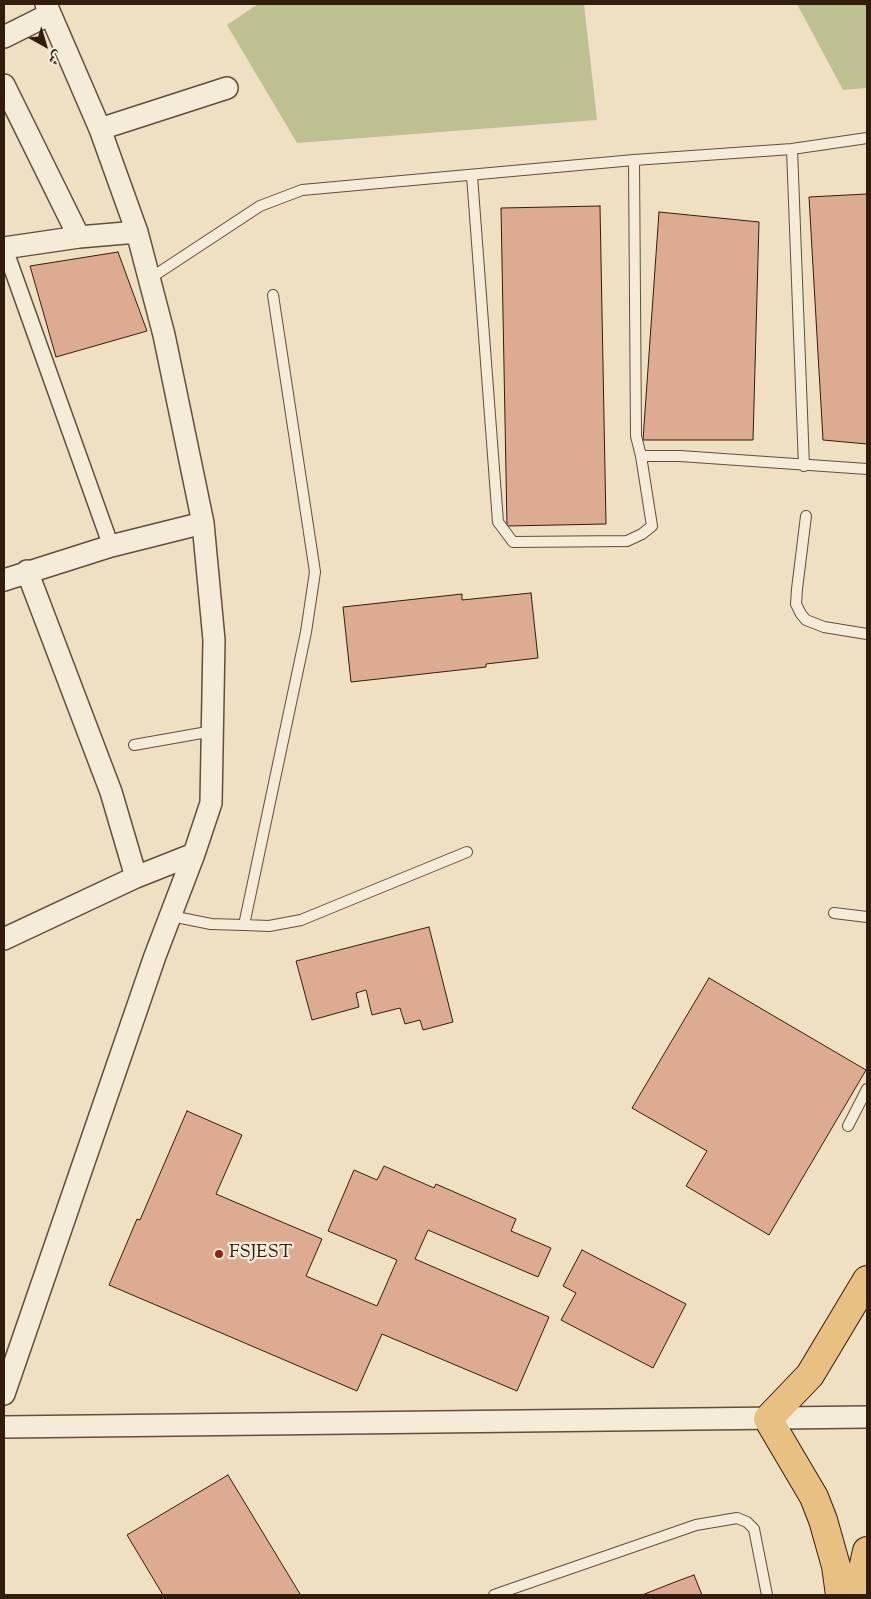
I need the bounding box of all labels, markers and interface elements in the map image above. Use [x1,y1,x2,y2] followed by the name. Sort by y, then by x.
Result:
[20,20,70,70] north arrow
[43,45,66,69] text: ش
[229,1243,292,1265] place label: FSJEST
[213,1248,225,1260] marker: FSJEST

